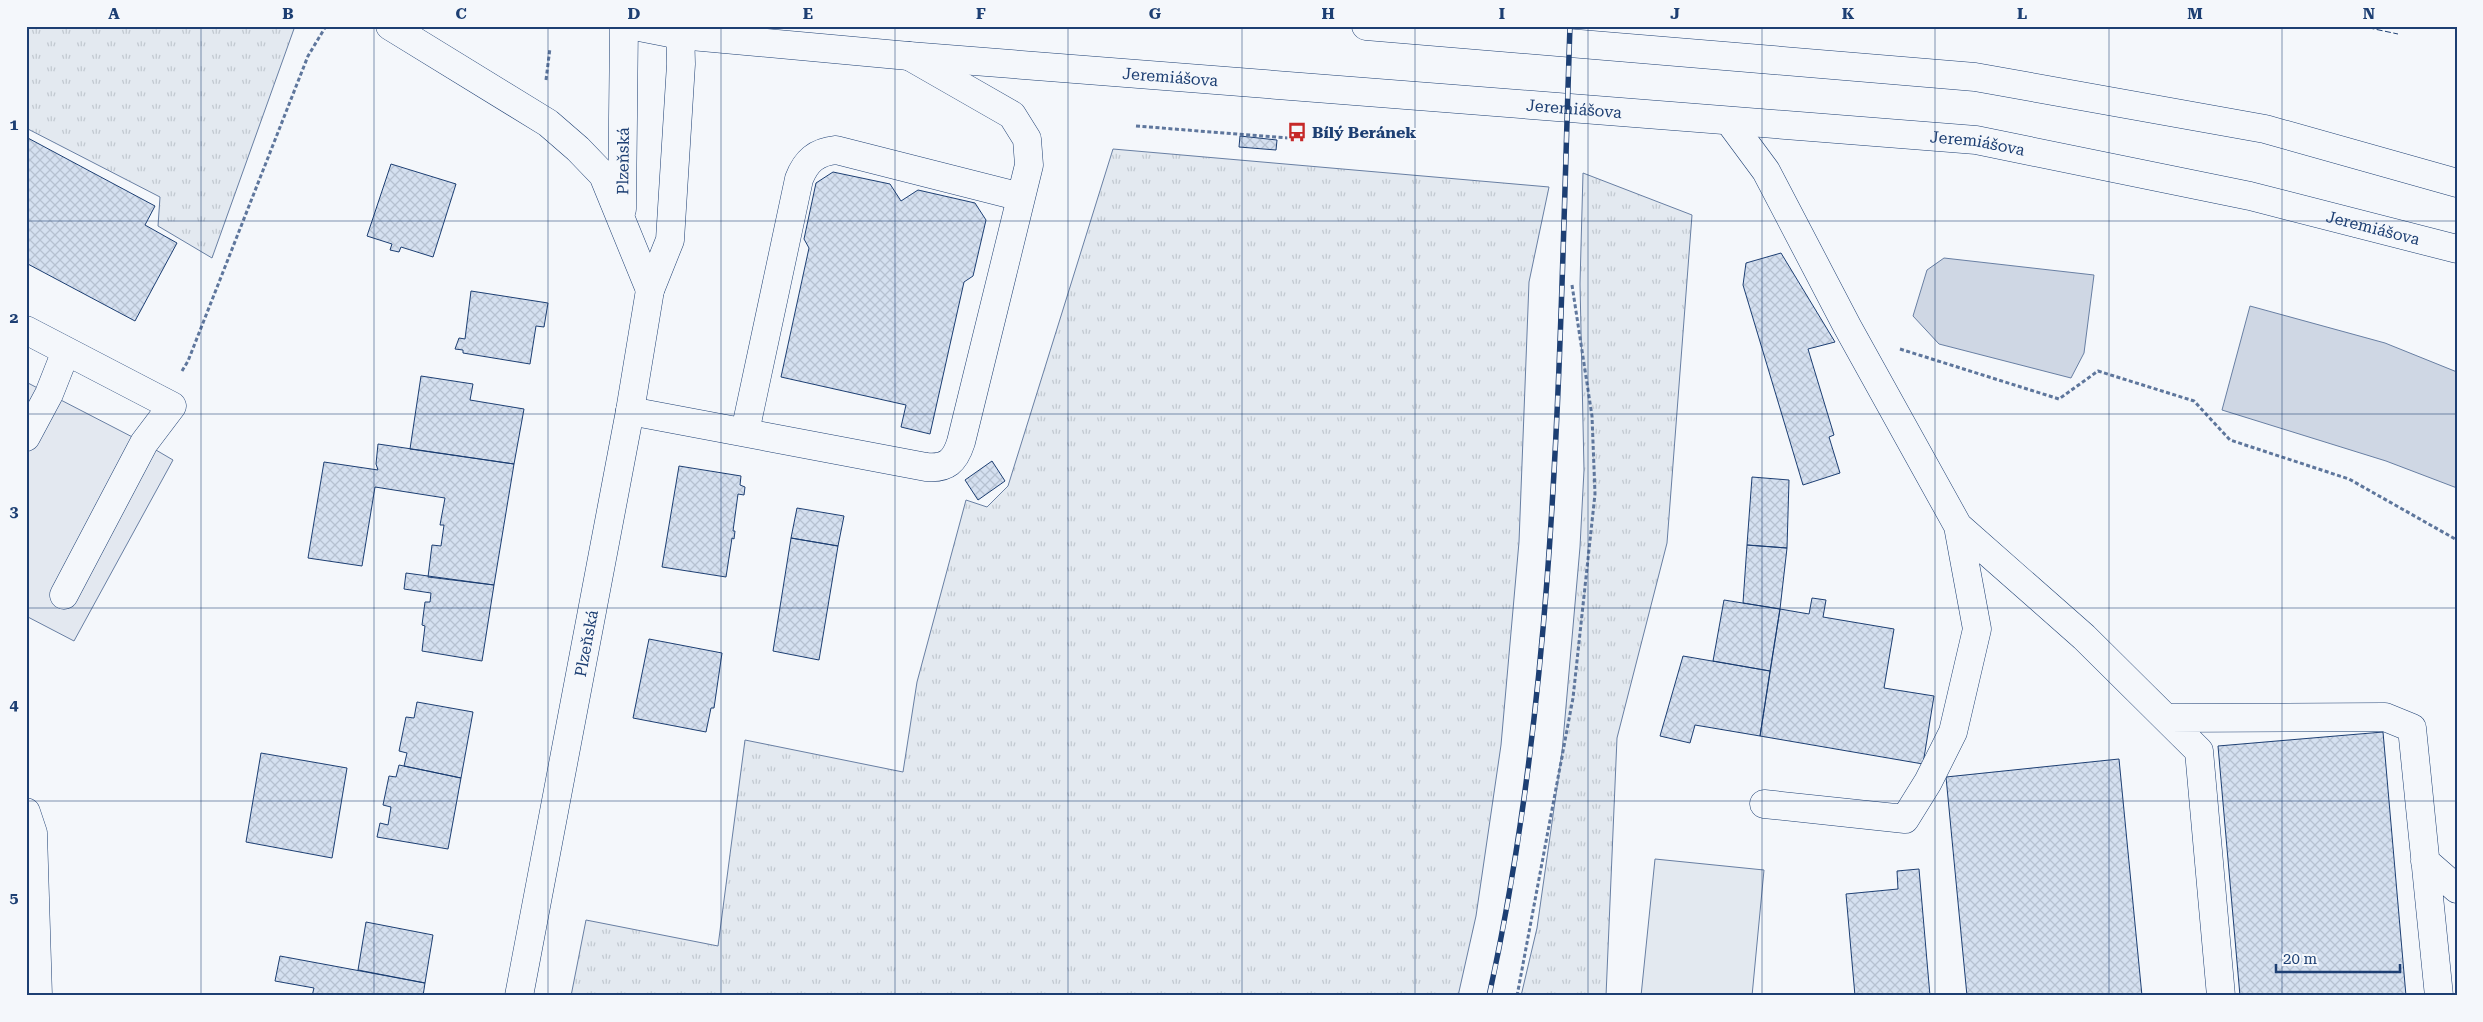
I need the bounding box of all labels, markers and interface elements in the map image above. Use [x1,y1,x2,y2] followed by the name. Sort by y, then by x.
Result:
[108,4,120,23] text: A
[282,4,294,23] text: B
[455,4,467,23] text: C
[628,4,641,23] text: D
[803,4,813,23] text: E
[976,4,986,23] text: F
[1149,4,1162,23] text: G
[1321,4,1335,23] text: H
[1499,4,1505,23] text: I
[1670,4,1680,23] text: J
[1842,4,1855,23] text: K
[2017,4,2027,23] text: L
[2187,4,2203,23] text: M
[2363,4,2375,23] text: N
[1122,63,1219,90] street label: Jeremiášova
[1526,95,1623,122] street label: Jeremiášova
[10,115,19,134] text: 1
[1286,121,1308,143] bus stop icon: Bílý Beránek
[1312,123,1416,142] place label: Bílý Beránek
[613,127,632,195] street label: Plzeňská
[1929,127,2027,159] street label: Jeremiášova
[2324,206,2422,249] street label: Jeremiášova
[10,308,19,327] text: 2
[10,502,19,521] text: 3
[570,608,602,678] street label: Plzeňská
[10,695,19,714] text: 4
[10,888,19,907] text: 5
[2276,942,2399,974] scale bar
[2283,950,2318,968] text: 20 m

